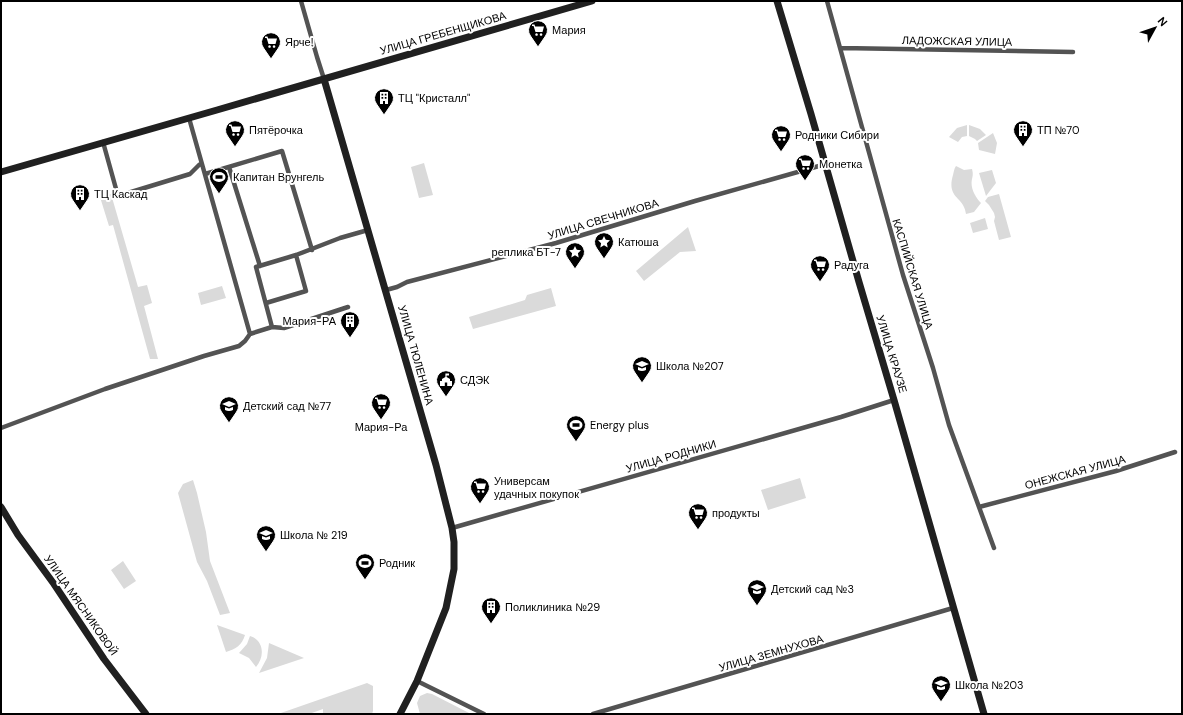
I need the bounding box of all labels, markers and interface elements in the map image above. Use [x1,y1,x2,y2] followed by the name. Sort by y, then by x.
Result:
[378,8,508,58] street label: УЛИЦА ГРЕБЕНЩИКОВА
[1135,8,1175,48] north arrow
[1155,14,1171,29] text: N
[527,19,549,47] supermarket icon: Мария
[552,23,586,37] place label: Мария
[260,31,282,59] supermarket icon: Ярче!
[902,33,1013,49] street label: ЛАДОЖСКАЯ УЛИЦА
[285,35,313,49] place label: Ярче!
[373,87,395,115] building icon: ТЦ "Кристалл"
[398,91,470,105] place label: ТЦ "Кристалл"
[224,119,246,147] supermarket icon: Пятёрочка
[1012,119,1034,147] building icon: ТП №70
[249,123,304,137] place label: Пятёрочка
[1037,123,1080,137] place label: ТП №70
[770,124,792,152] supermarket icon: Родники Сибири
[795,128,879,142] place label: Родники Сибири
[794,153,816,181] supermarket icon: Монетка
[819,157,863,171] place label: Монетка
[208,166,230,194] sports icon: Капитан Врунгель
[233,170,325,184] place label: Капитан Врунгель
[69,183,91,211] building icon: ТЦ Каскад
[94,187,148,201] place label: ТЦ Каскад
[546,195,661,243] street label: УЛИЦА СВЕЧНИКОВА
[890,217,937,332] street label: КАСПИЙСКАЯ УЛИЦА
[593,231,615,259] place icon: Катюша
[618,235,659,249] place label: Катюша
[564,241,586,269] place icon: реплика БТ-7
[492,245,561,259] place label: реплика БТ-7
[809,254,831,282] supermarket icon: Радуга
[834,258,870,272] place label: Радуга
[395,303,437,407] street label: УЛИЦА ТЮЛЕНИНА
[339,310,361,338] building icon: Мария-РА
[874,313,910,395] street label: УЛИЦА КРАУЗЕ
[282,314,337,328] place label: Мария-РА
[631,355,653,383] school or university icon: Школа №207
[656,359,724,373] place label: Школа №207
[435,369,457,397] public building icon: СДЭК
[460,373,490,387] place label: СДЭК
[370,392,392,420] supermarket icon: Мария-Ра
[218,395,240,423] school or university icon: Детский сад №77
[243,399,331,413] place label: Детский сад №77
[565,414,587,442] sports icon: Energy plus
[590,418,649,432] place label: Energy plus
[355,420,408,434] place label: Мария-Ра
[624,436,718,476] street label: УЛИЦА РОДНИКИ
[1023,452,1128,492] street label: ОНЕЖСКАЯ УЛИЦА
[494,474,579,501] place label: Универсам удачных покупок
[469,476,491,504] supermarket icon: Универсам удачных покупок
[687,502,709,530] supermarket icon: продукты
[712,506,760,520] place label: продукты
[255,524,277,552] school or university icon: Школа № 219
[280,528,348,542] place label: Школа № 219
[41,552,121,658] street label: УЛИЦА МЯСНИКОВОЙ
[354,552,376,580] sports icon: Родник
[379,556,415,570] place label: Родник
[746,578,768,606] school or university icon: Детский сад №3
[771,582,854,596] place label: Детский сад №3
[480,596,502,624] building icon: Поликлиника №29
[505,600,600,614] place label: Поликлиника №29
[717,631,826,675] street label: УЛИЦА ЗЕМНУХОВА
[930,674,952,702] school or university icon: Школа №203
[955,678,1023,692] place label: Школа №203

